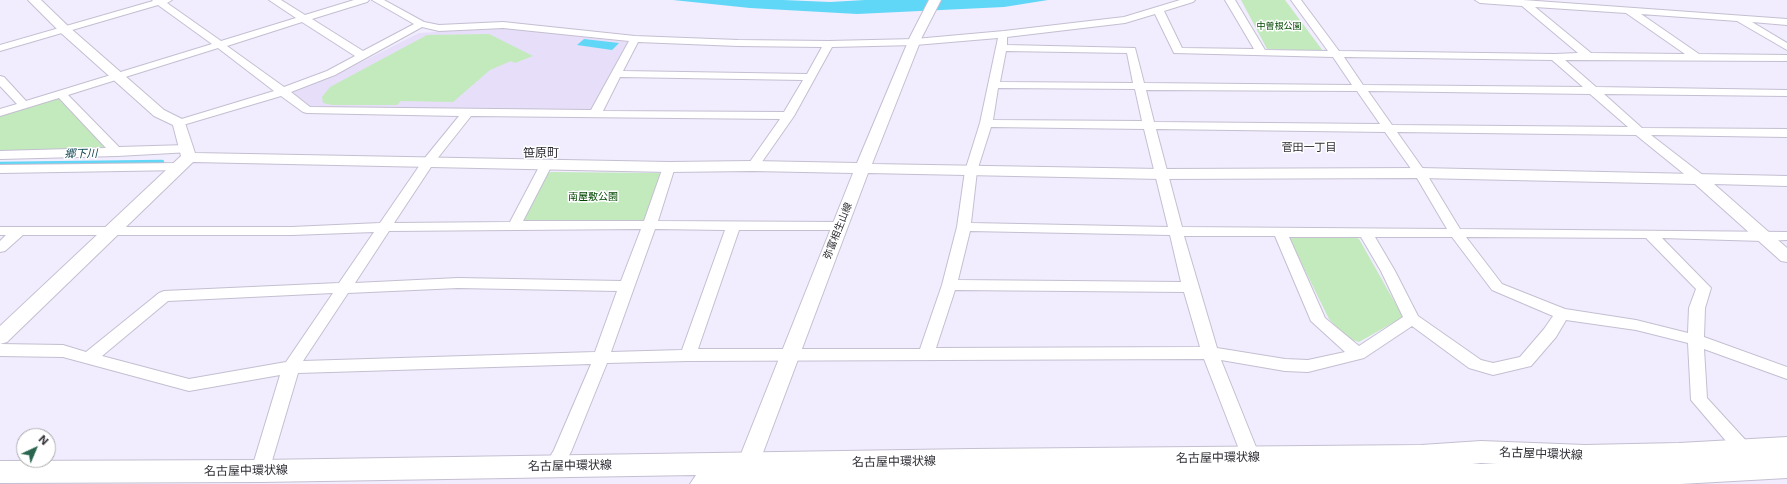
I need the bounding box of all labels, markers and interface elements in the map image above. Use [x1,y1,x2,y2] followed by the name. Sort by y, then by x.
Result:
[1257,21,1301,31] park label: 中曽根公園
[1282,141,1336,155] district label: 菅田一丁目
[523,146,559,160] district label: 笹原町
[64,147,98,161] water label: 郷下川
[568,191,618,203] park label: 南屋敷公園
[821,201,855,261] street label: 弥富相生山線
[16,428,56,468] north arrow
[36,432,52,448] text: N
[1499,445,1583,463] street label: 名古屋中環状線
[1176,450,1260,466] street label: 名古屋中環状線
[852,454,936,470] street label: 名古屋中環状線
[528,458,612,474] street label: 名古屋中環状線
[204,463,288,479] street label: 名古屋中環状線

